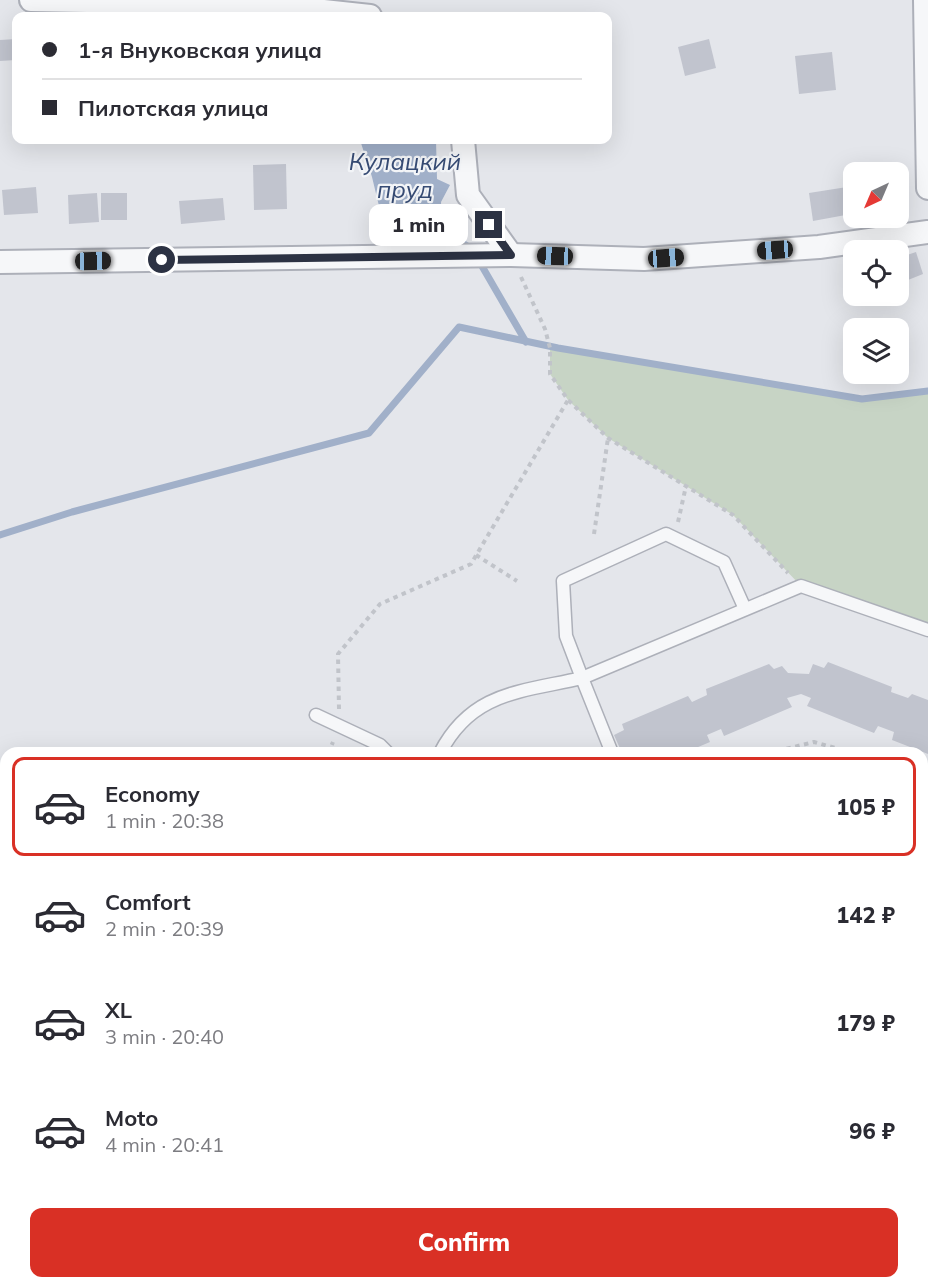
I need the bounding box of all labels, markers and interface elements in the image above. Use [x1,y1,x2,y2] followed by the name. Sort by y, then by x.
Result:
[78,36,322,64] text: 1-я Внуковская улица
[78,94,269,122] text: Пилотская улица
[349,146,461,204] water label: Кулацкий пруд
[843,162,909,228] north arrow
[843,162,909,384] map controls
[369,204,468,246] callout: 1 min
[475,211,502,238] route end
[392,212,445,237] text: 1 min
[756,240,794,260] car
[843,240,909,306] button: locate
[148,246,175,273] route start
[537,246,573,266] car
[647,248,685,268] car
[75,252,111,270] car
[843,318,909,384] button: layers
[33,780,87,834] icon: car
[105,780,200,808] text: Economy
[836,793,895,821] text: 105 ₽
[105,808,224,833] text: 1 min · 20:38
[33,888,87,942] icon: car
[105,888,191,916] text: Comfort
[836,901,895,929] text: 142 ₽
[105,916,224,941] text: 2 min · 20:39
[33,996,87,1050] icon: car
[105,996,132,1024] text: XL
[836,1009,895,1037] text: 179 ₽
[105,1024,224,1049] text: 3 min · 20:40
[33,1104,87,1158] icon: car
[105,1104,158,1132] text: Moto
[849,1117,895,1145] text: 96 ₽
[105,1132,224,1157] text: 4 min · 20:41
[30,1208,898,1277] button: Confirm

